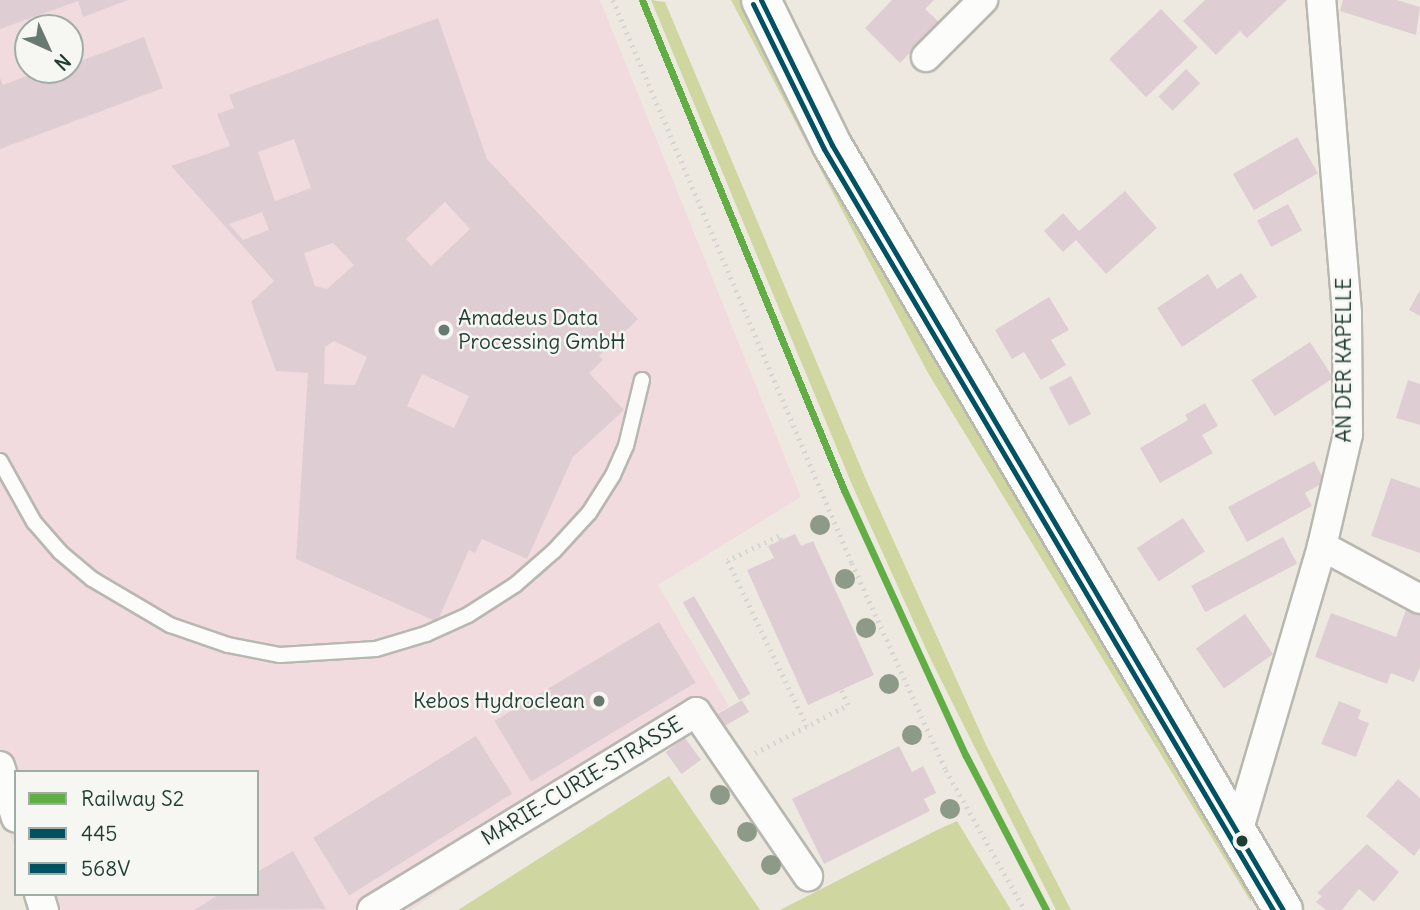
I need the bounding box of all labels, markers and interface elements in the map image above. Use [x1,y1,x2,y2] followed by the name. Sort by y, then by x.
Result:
[14,14,84,84] north arrow
[49,49,76,76] text: N
[1331,277,1357,443] street label: AN DER KAPELLE
[458,305,625,355] place label: Amadeus Data Processing GmbH
[436,322,452,338] marker: Amadeus Data Processing GmbH
[413,688,585,714] place label: Kebos Hydroclean
[591,693,607,709] marker: Kebos Hydroclean
[477,711,687,851] street label: MARIE-CURIE-STRASSE
[14,770,259,896] legend
[81,785,184,812] text: Railway S2
[81,820,117,847] text: 445
[1235,834,1249,848] unlabelled marker
[81,855,130,882] text: 568V

